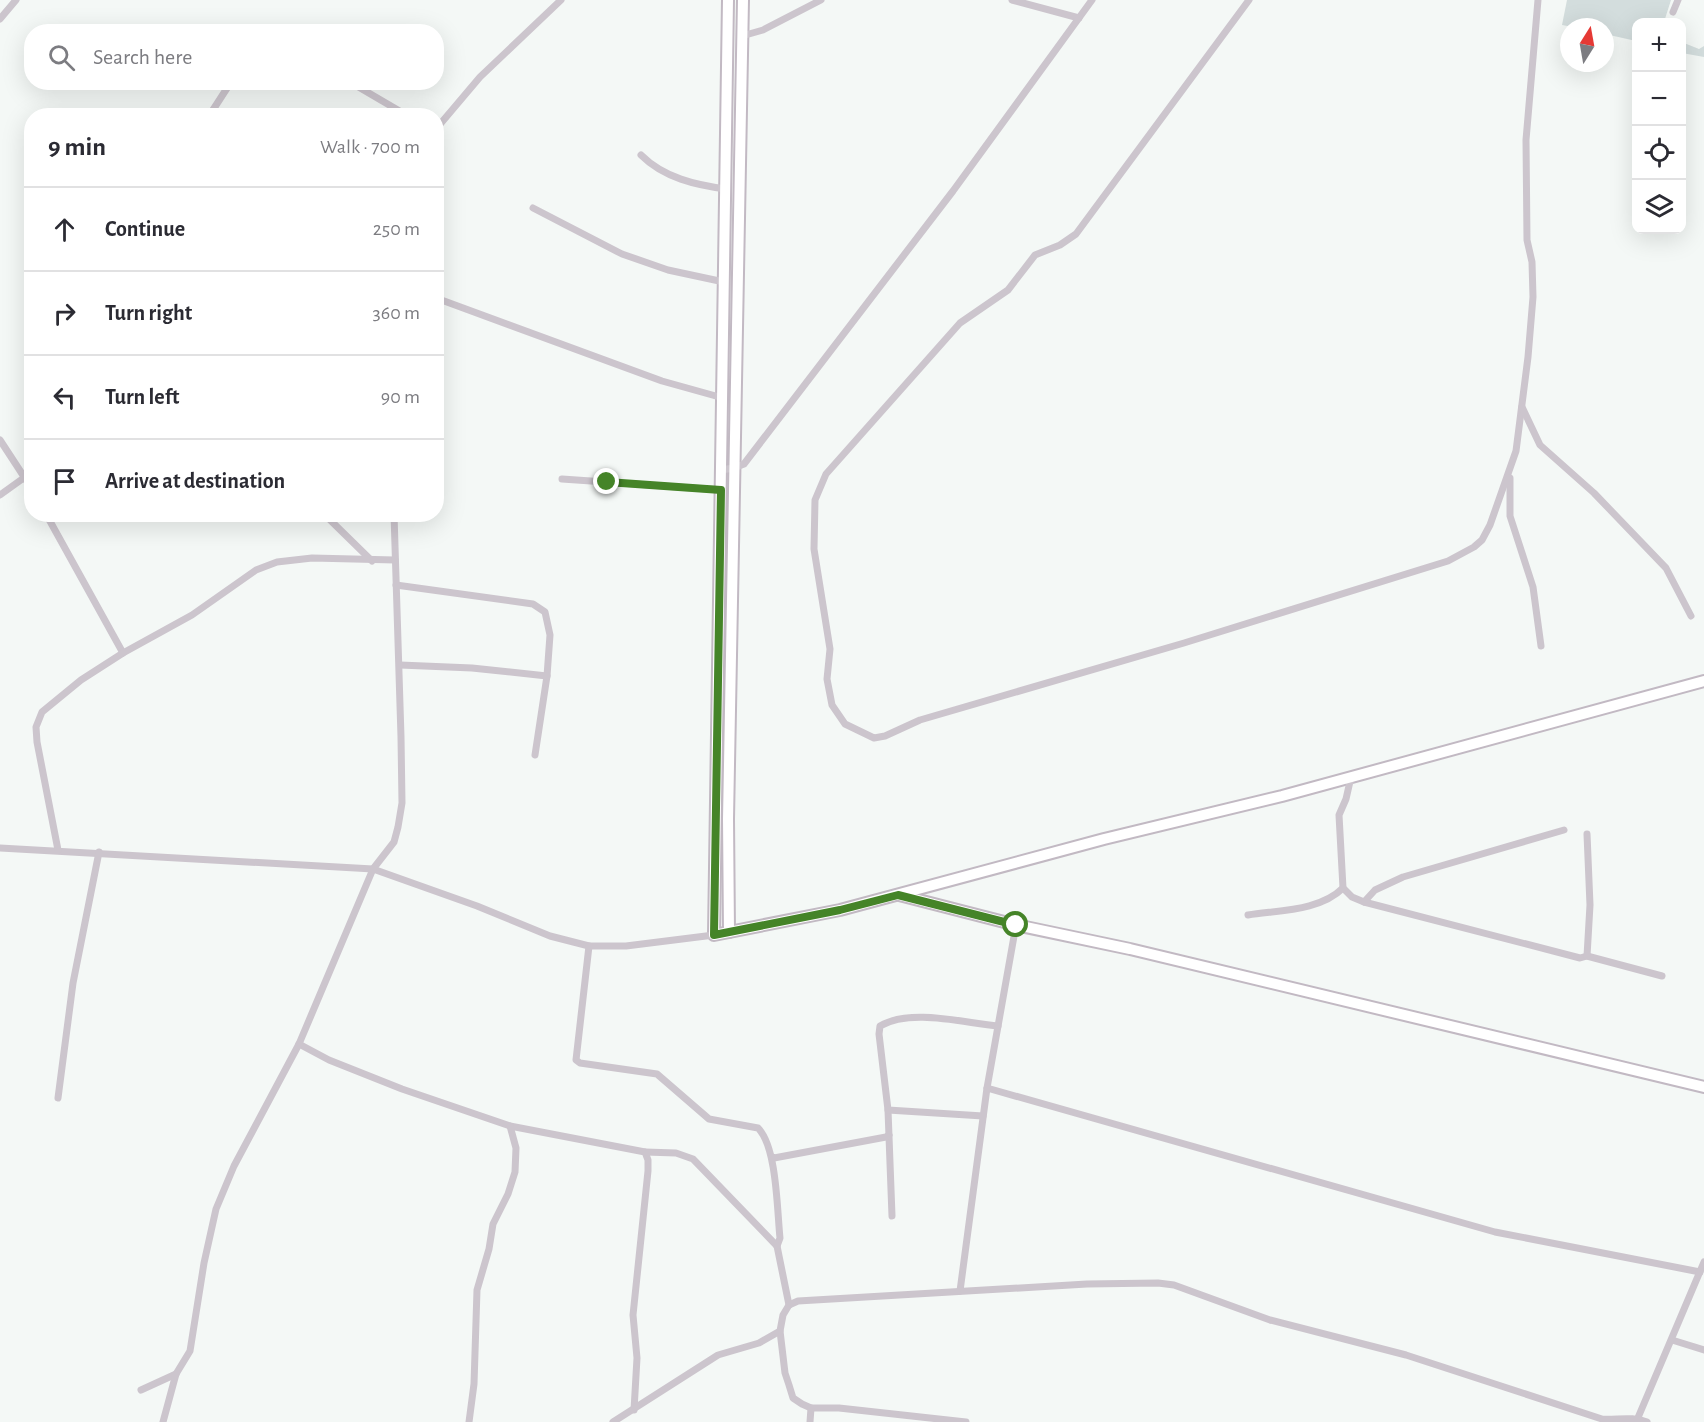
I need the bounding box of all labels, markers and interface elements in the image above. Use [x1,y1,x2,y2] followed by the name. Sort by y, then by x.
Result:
[1560,18,1614,72] north arrow
[1632,18,1686,234] map controls
[1632,18,1686,72] button: +
[24,24,444,90] search box
[45,41,78,74] icon: search
[93,46,192,68] text: Search here
[1632,72,1686,126] button: −
[1632,126,1686,180] button: locate
[48,134,106,160] text: 9 min
[320,137,420,157] text: Walk · 700 m
[1632,180,1686,234] button: layers
[48,213,81,246] icon: ahead
[105,218,185,240] text: Continue
[373,219,420,239] text: 250 m
[48,297,81,330] icon: right
[105,302,192,324] text: Turn right
[373,303,420,323] text: 360 m
[48,381,81,414] icon: left
[105,386,179,408] text: Turn left
[381,387,420,407] text: 90 m
[48,465,81,498] icon: arrive
[593,468,619,494] route end
[105,470,285,492] text: Arrive at destination
[1002,911,1028,937] route start

